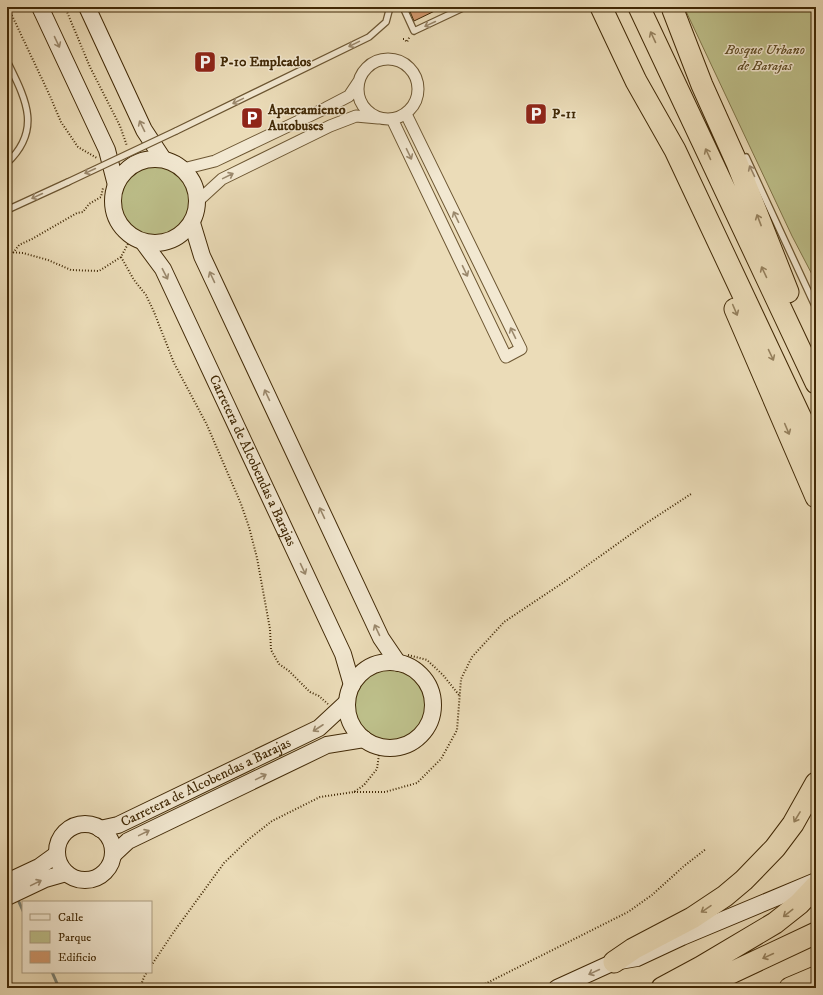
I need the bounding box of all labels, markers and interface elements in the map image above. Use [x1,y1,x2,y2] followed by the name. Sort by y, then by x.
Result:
[424,21,436,28] one-way arrow
[649,31,656,43] one-way arrow
[54,36,61,48] one-way arrow
[349,41,361,48] one-way arrow
[724,41,805,75] park label: Bosque Urbano de Barajas
[192,49,218,75] parking icon: P-10 Empleados
[220,53,312,71] place label: P-10 Empleados
[232,98,244,105] one-way arrow
[267,101,346,135] place label: Aparcamiento Autobuses
[523,101,549,127] parking icon: P-11
[239,105,265,131] parking icon: Aparcamiento Autobuses
[552,105,576,123] place label: P-11
[138,120,145,132] one-way arrow
[406,148,413,160] one-way arrow
[704,149,711,161] one-way arrow
[748,165,755,177] one-way arrow
[84,168,96,175] one-way arrow
[222,172,234,179] one-way arrow
[32,193,44,200] one-way arrow
[452,211,459,223] one-way arrow
[754,214,762,226] one-way arrow
[462,265,469,277] one-way arrow
[760,266,767,278] one-way arrow
[162,267,169,279] one-way arrow
[208,271,215,283] one-way arrow
[732,303,739,315] one-way arrow
[509,328,516,340] one-way arrow
[768,348,775,360] one-way arrow
[205,372,300,549] street label: Carretera de Alcobendas a Barajas
[263,389,270,401] one-way arrow
[784,423,791,435] one-way arrow
[318,507,325,519] one-way arrow
[300,562,307,574] one-way arrow
[373,625,380,637] one-way arrow
[312,724,324,732] one-way arrow
[118,734,294,831] street label: Carretera de Alcobendas a Barajas
[255,773,267,780] one-way arrow
[792,811,800,823] one-way arrow
[138,829,150,836] one-way arrow
[29,879,41,886] one-way arrow
[22,901,152,973] legend
[701,905,712,913] one-way arrow
[782,909,793,917] one-way arrow
[58,910,83,925] text: Calle
[58,930,91,945] text: Parque
[58,950,97,965] text: Edificio
[762,953,774,960] one-way arrow
[589,968,601,976] one-way arrow

